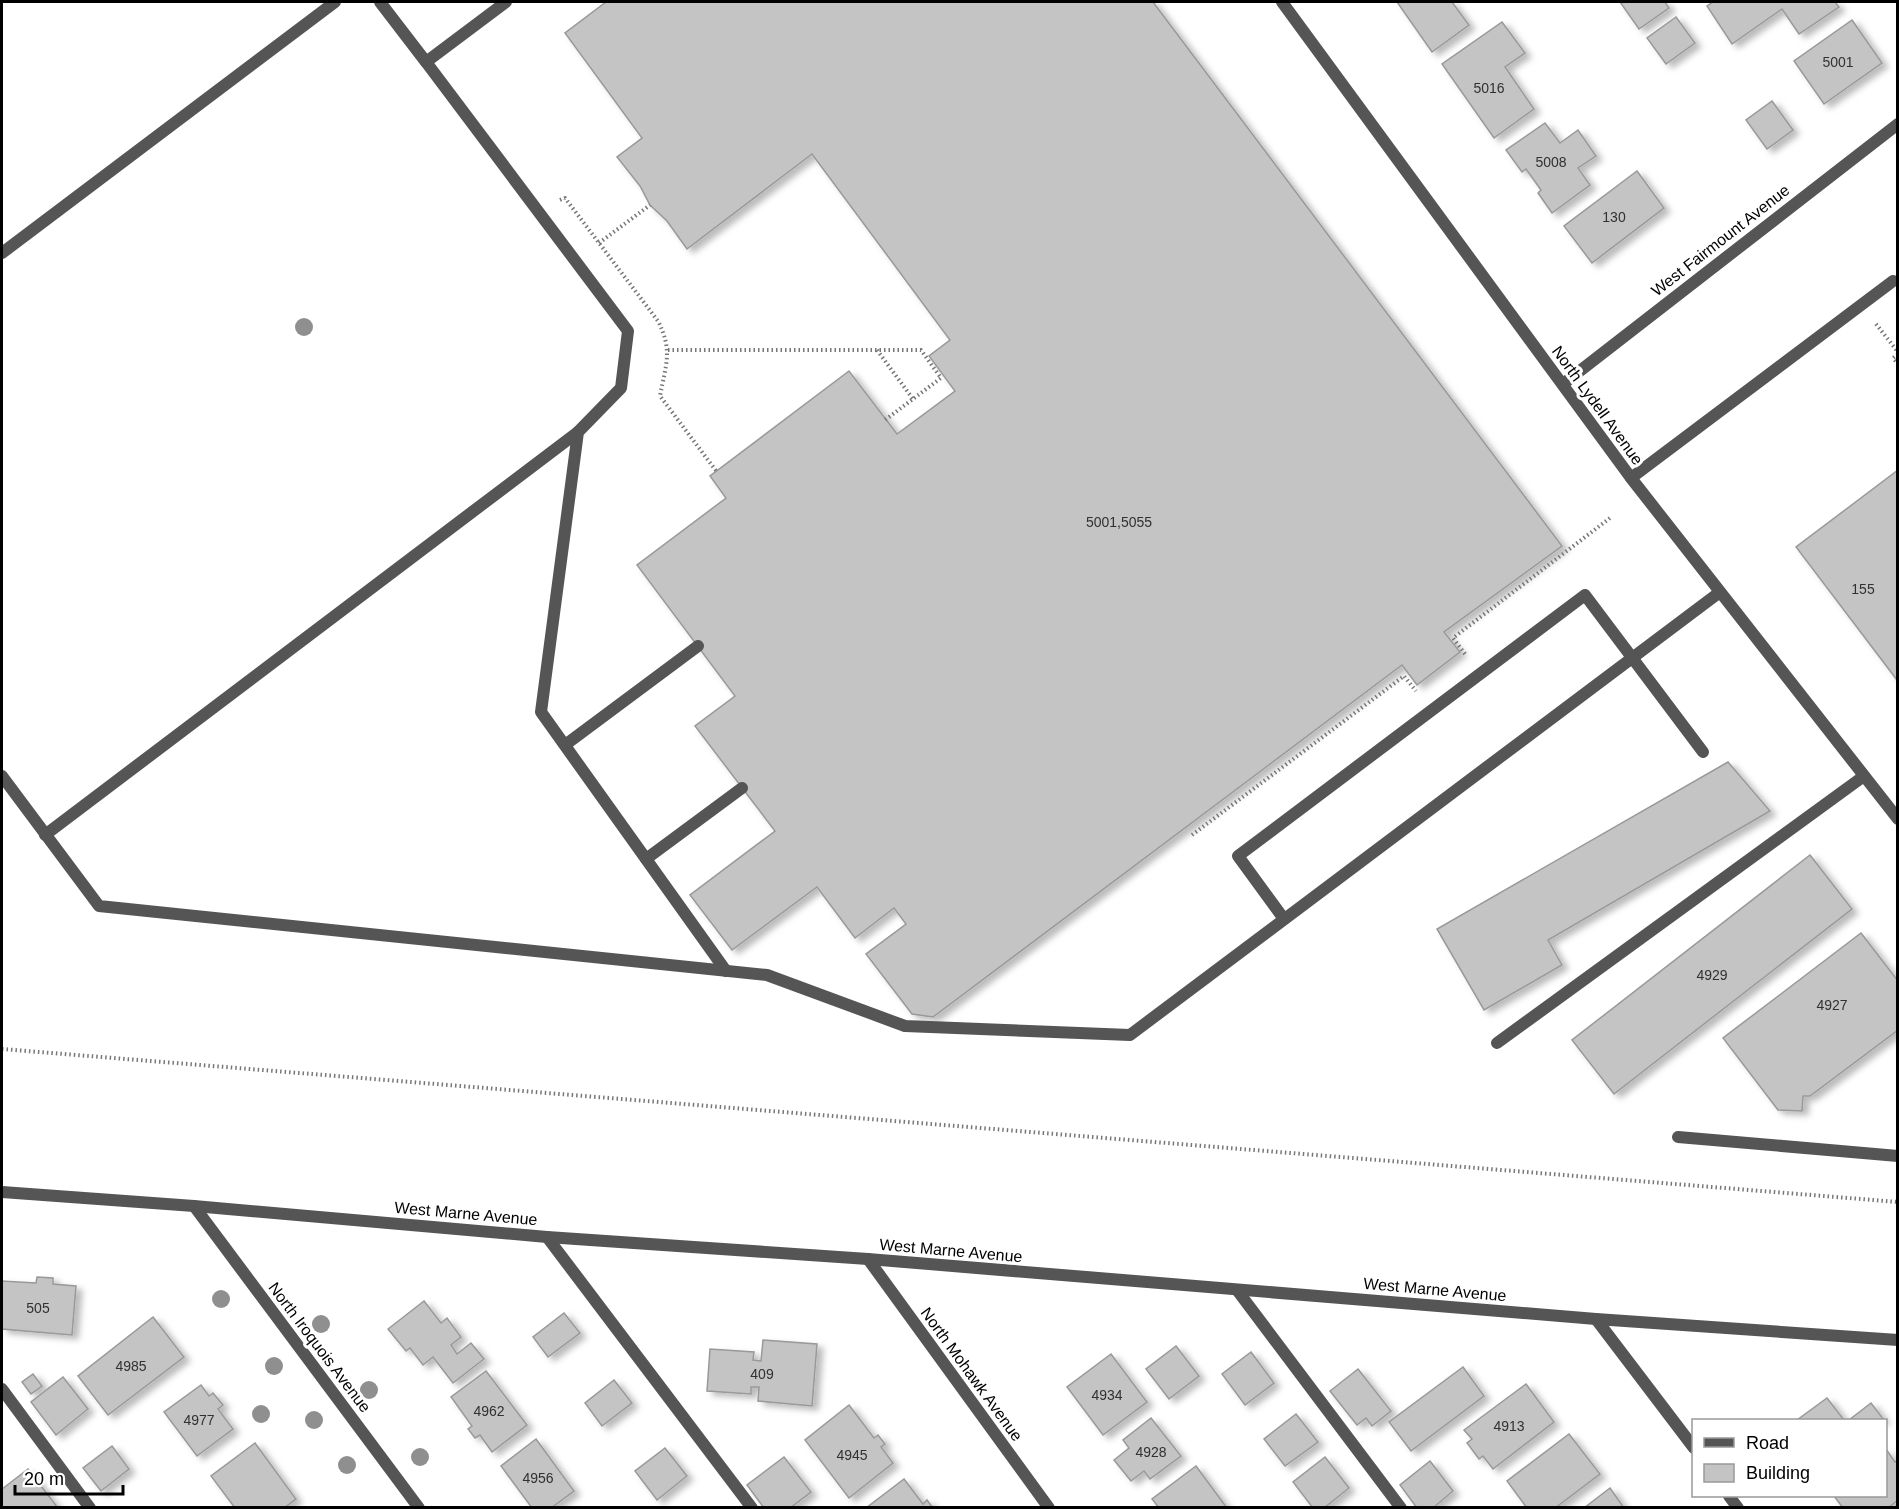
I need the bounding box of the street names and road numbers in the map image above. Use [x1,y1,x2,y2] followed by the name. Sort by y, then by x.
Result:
[1648,181,1793,299] street label: West Fairmount Avenue
[1549,343,1646,468] street label: North Lydell Avenue
[394,1199,538,1228] street label: West Marne Avenue
[879,1236,1023,1265] street label: West Marne Avenue
[1363,1275,1507,1304] street label: West Marne Avenue
[265,1279,374,1416] street label: North Iroquois Avenue
[917,1304,1026,1444] street label: North Mohawk Avenue

